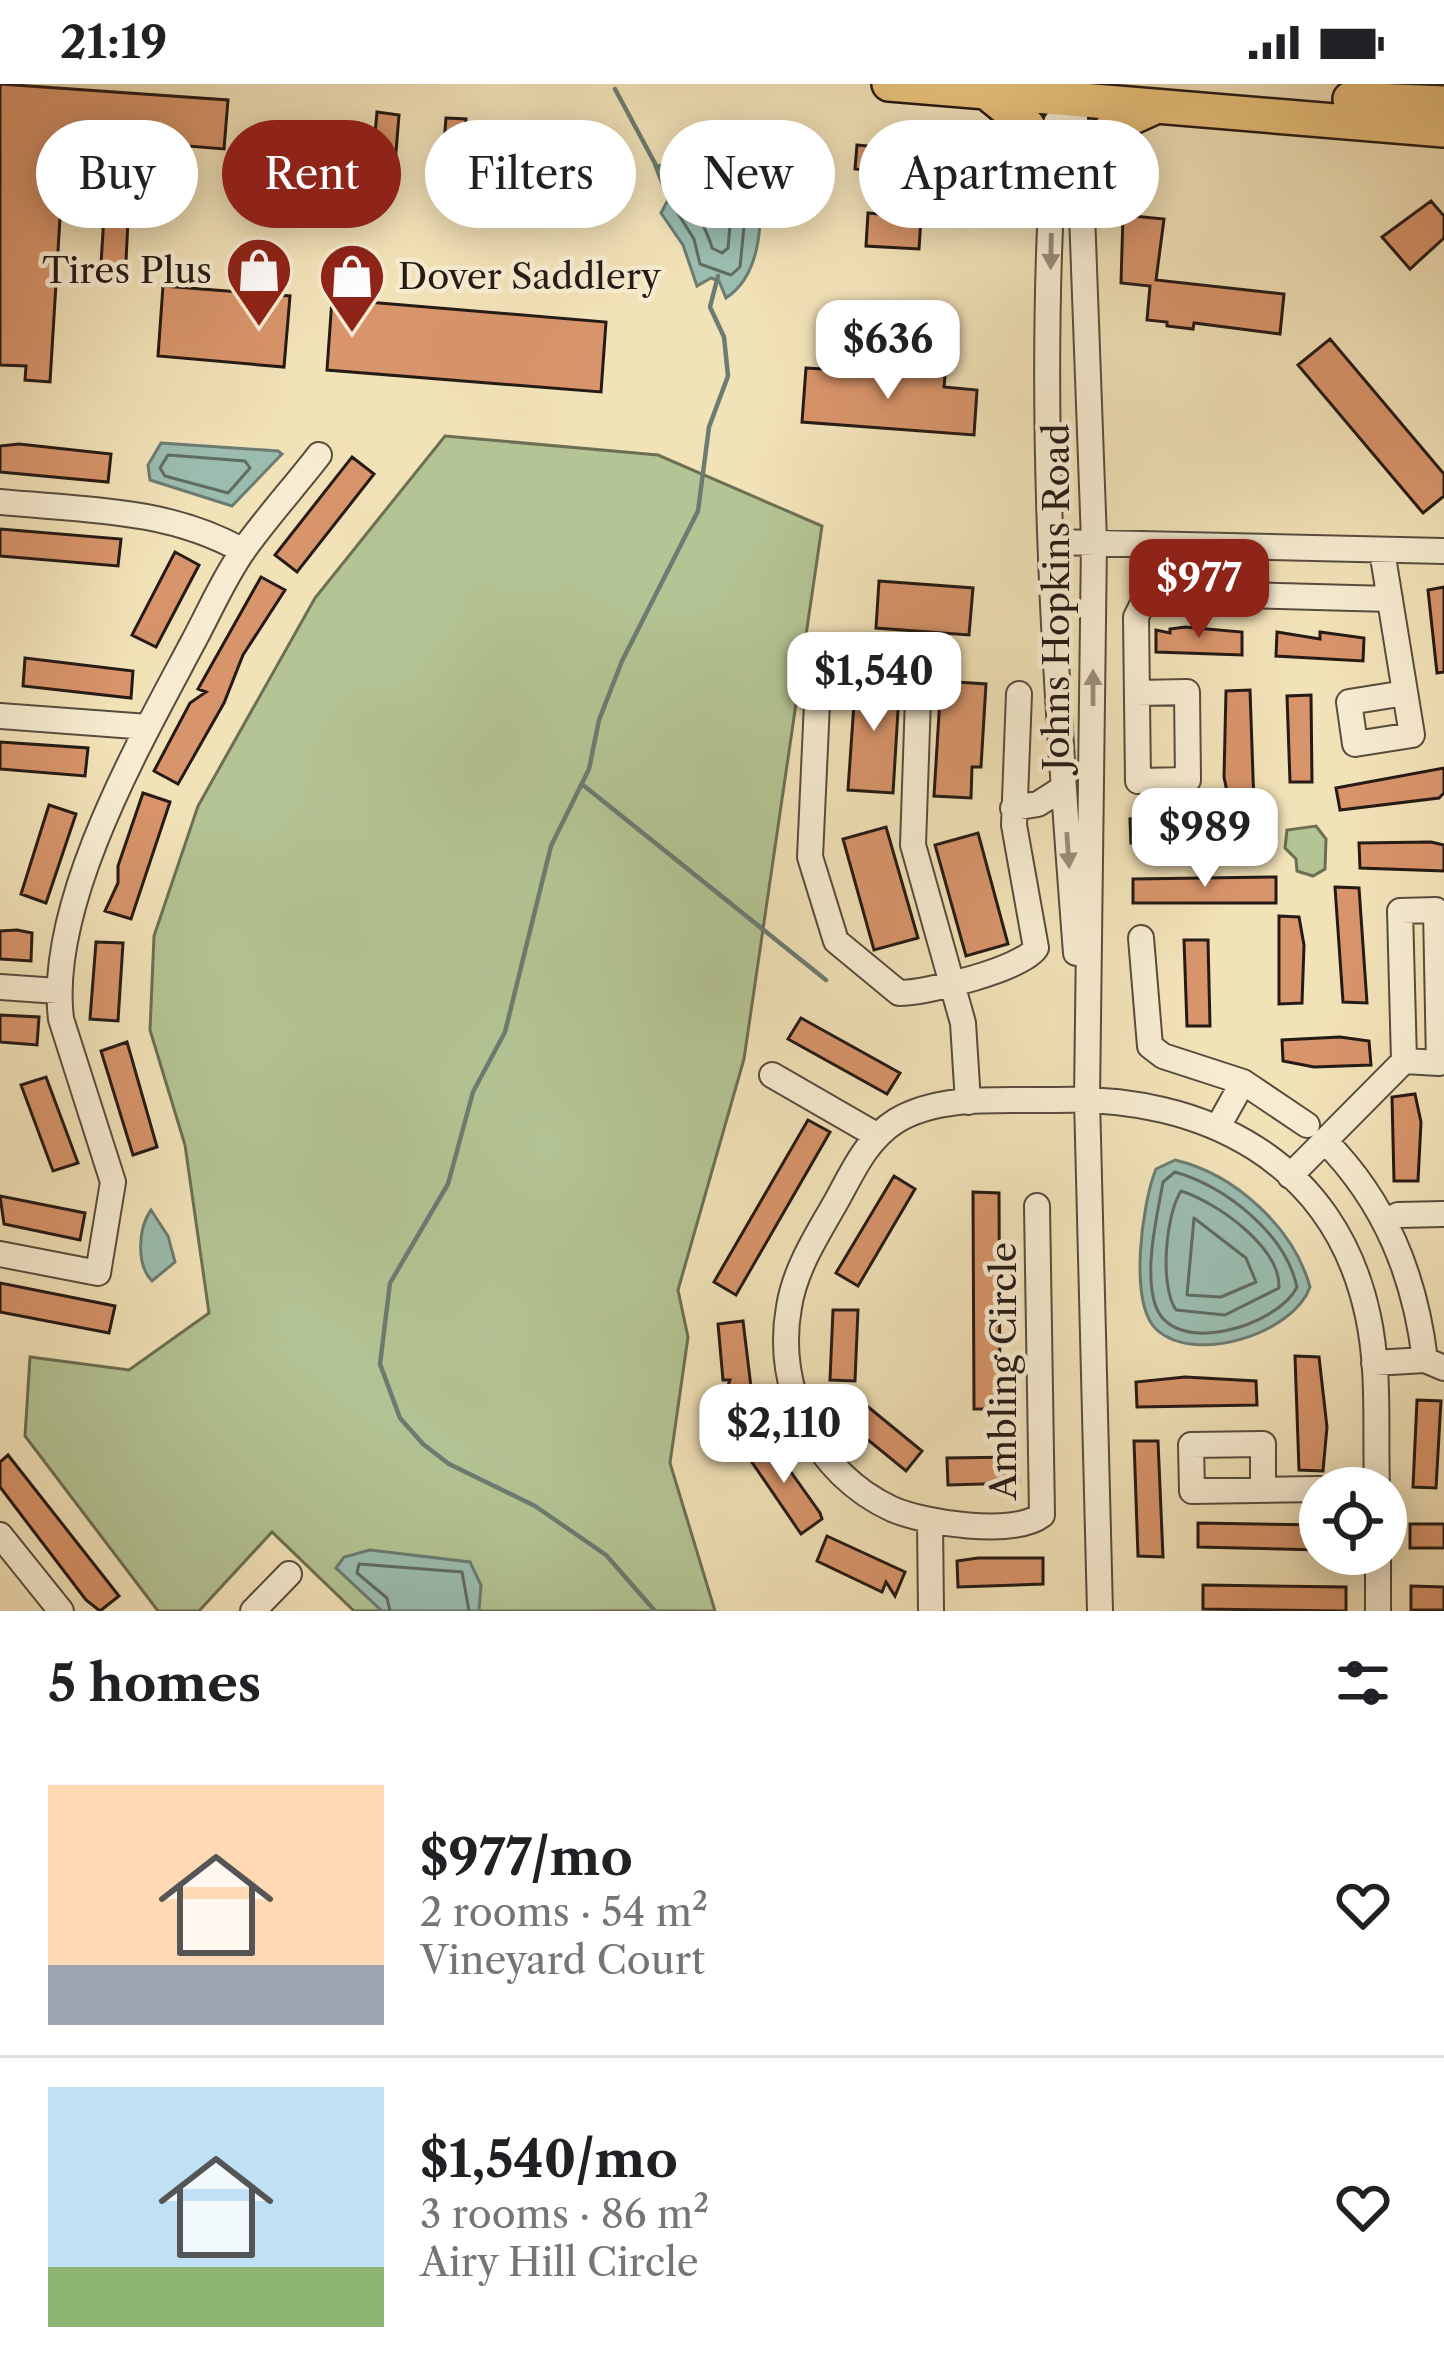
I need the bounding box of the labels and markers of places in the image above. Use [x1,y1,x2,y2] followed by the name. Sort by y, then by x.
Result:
[224,235,294,329] shop icon: Tires Plus
[317,241,387,335] shop icon: Dover Saddlery
[42,248,212,292] place label: Tires Plus
[398,254,662,298] place label: Dover Saddlery
[817,300,959,402] pin: $636
[1128,539,1270,641] pin: $977
[776,632,972,734] pin: $1,540
[1134,788,1276,890] pin: $989
[686,1384,882,1486] pin: $2,110

